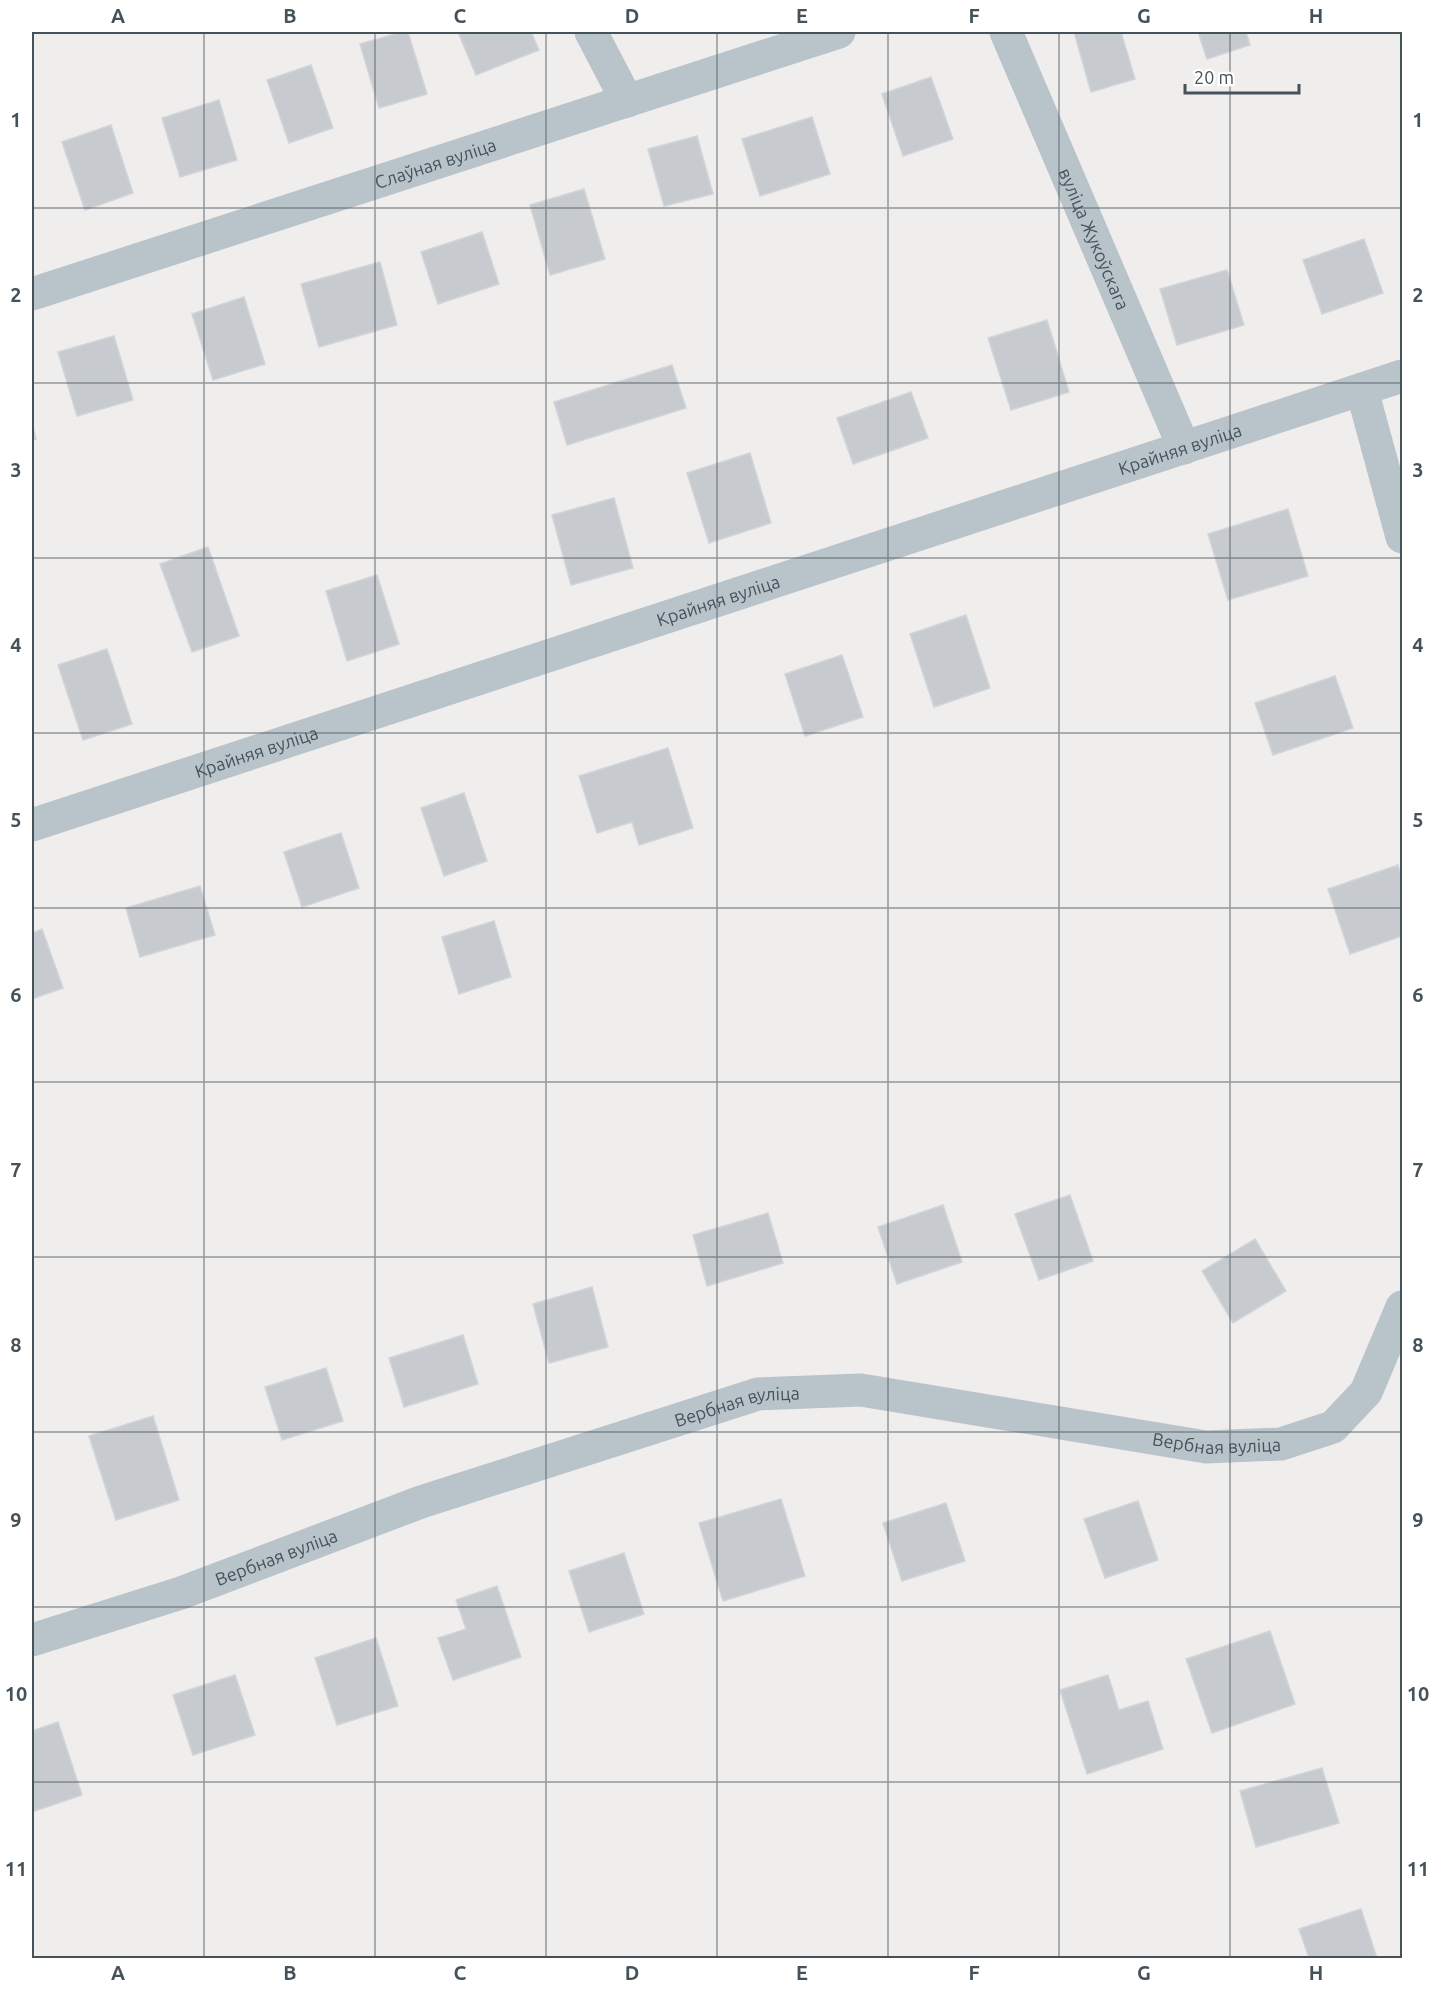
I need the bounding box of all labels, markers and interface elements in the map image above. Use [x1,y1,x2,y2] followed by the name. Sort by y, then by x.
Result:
[111,4,125,27] text: A
[283,4,297,27] text: B
[454,4,467,27] text: C
[625,4,639,27] text: D
[796,4,808,27] text: E
[968,4,980,27] text: F
[1137,4,1151,27] text: G
[1309,4,1323,27] text: H
[1185,57,1299,95] scale bar
[1194,67,1234,87] text: 20 m
[10,108,22,131] text: 1
[1412,108,1424,131] text: 1
[372,134,498,192] street label: Слаўная вуліца
[1055,165,1134,313] street label: вуліца Жукоўскага
[10,283,22,306] text: 2
[1412,283,1424,306] text: 2
[1116,419,1244,478] street label: Крайняя вуліца
[10,458,22,481] text: 3
[1412,458,1424,481] text: 3
[654,571,782,630] street label: Крайняя вуліца
[10,633,22,656] text: 4
[1412,633,1424,656] text: 4
[192,722,320,781] street label: Крайняя вуліца
[10,808,22,831] text: 5
[1412,808,1424,831] text: 5
[10,983,22,1006] text: 6
[1412,983,1424,1006] text: 6
[10,1158,22,1181] text: 7
[1412,1158,1424,1181] text: 7
[10,1333,22,1356] text: 8
[1412,1333,1424,1356] text: 8
[672,1382,800,1430] street label: Вербная вуліца
[1151,1428,1281,1457] street label: Вербная вуліца
[10,1508,22,1531] text: 9
[1412,1508,1424,1531] text: 9
[212,1525,340,1589] street label: Вербная вуліца
[5,1682,27,1705] text: 10
[1407,1682,1429,1705] text: 10
[5,1857,27,1880] text: 11
[1407,1857,1429,1880] text: 11
[111,1961,125,1984] text: A
[283,1961,297,1984] text: B
[454,1961,467,1984] text: C
[625,1961,639,1984] text: D
[796,1961,808,1984] text: E
[968,1961,980,1984] text: F
[1137,1961,1151,1984] text: G
[1309,1961,1323,1984] text: H

